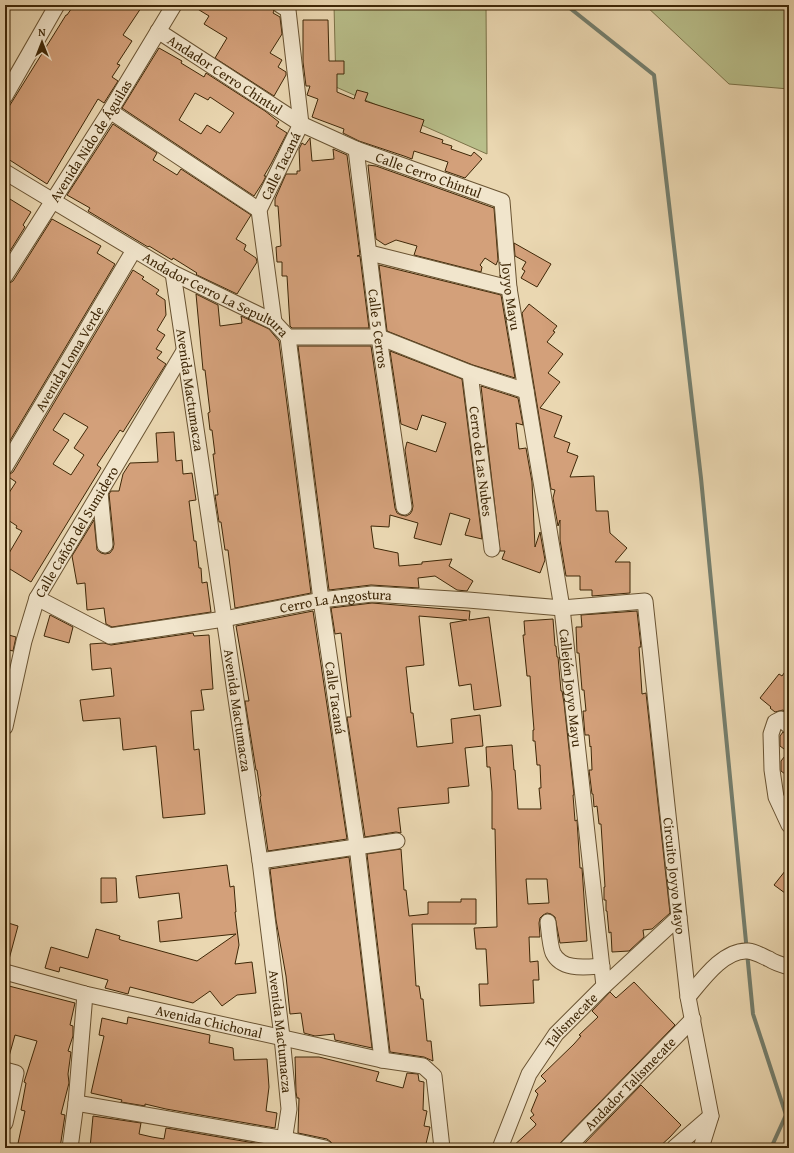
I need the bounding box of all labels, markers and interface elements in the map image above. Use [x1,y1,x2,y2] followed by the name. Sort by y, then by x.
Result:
[22,22,62,62] north arrow
[38,24,46,40] text: N
[164,30,287,119] street label: Andador Cerro Chintul
[45,76,137,206] street label: Avenida Nido de Águilas
[255,128,306,203] street label: Calle Tacaná
[373,147,484,203] street label: Calle Cerro Chintul
[139,247,294,342] street label: Andador Cerro La Sepultura
[497,260,526,332] street label: Joyyo Mayu
[363,288,393,370] street label: Calle 5 Cerros
[30,302,109,415] street label: Avenida Loma Verde
[171,327,209,453] street label: Avenida Mactumacza
[464,405,498,518] street label: Cerro de Las Nubes
[30,462,123,601] street label: Calle Cañón del Sumidero
[278,584,393,618] street label: Cerro La Angostura
[554,628,587,748] street label: Callejón Joyyo Mayu
[219,647,257,773] street label: Avenida Mactumacza
[320,660,351,736] street label: Calle Tacaná
[658,816,691,935] street label: Circuito Joyyo Mayo
[264,969,297,1094] street label: Avenida Mactumacza
[540,988,602,1052] street label: Talismecate
[154,1000,264,1043] street label: Avenida Chichonal
[579,1032,681,1135] street label: Andador Talismecate

